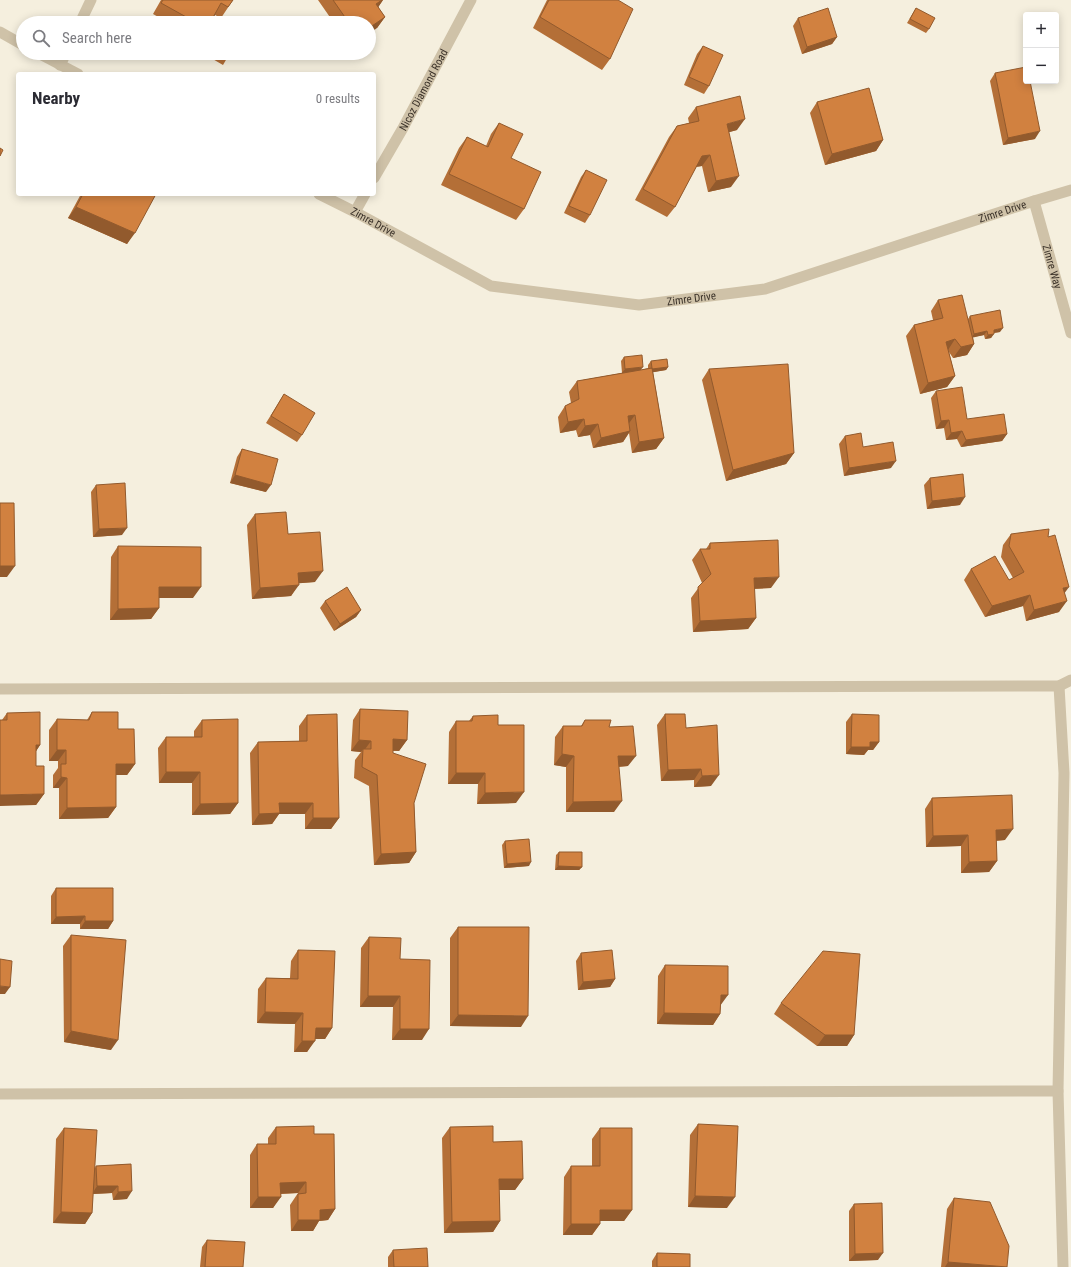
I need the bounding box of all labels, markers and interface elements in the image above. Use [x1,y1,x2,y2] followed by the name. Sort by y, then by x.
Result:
[1023,12,1059,84] map controls
[1023,12,1059,48] button: +
[16,16,376,60] search box
[30,27,52,49] icon: search
[62,29,132,47] text: Search here
[396,47,450,133] street label: Nicoz Diamond Road
[1023,48,1059,84] button: −
[32,88,80,108] text: Nearby
[316,91,360,106] text: 0 results
[977,197,1028,225] street label: Zimre Drive
[349,204,398,239] street label: Zimre Drive
[1040,243,1065,291] street label: Zimre Way
[666,289,717,308] street label: Zimre Drive

